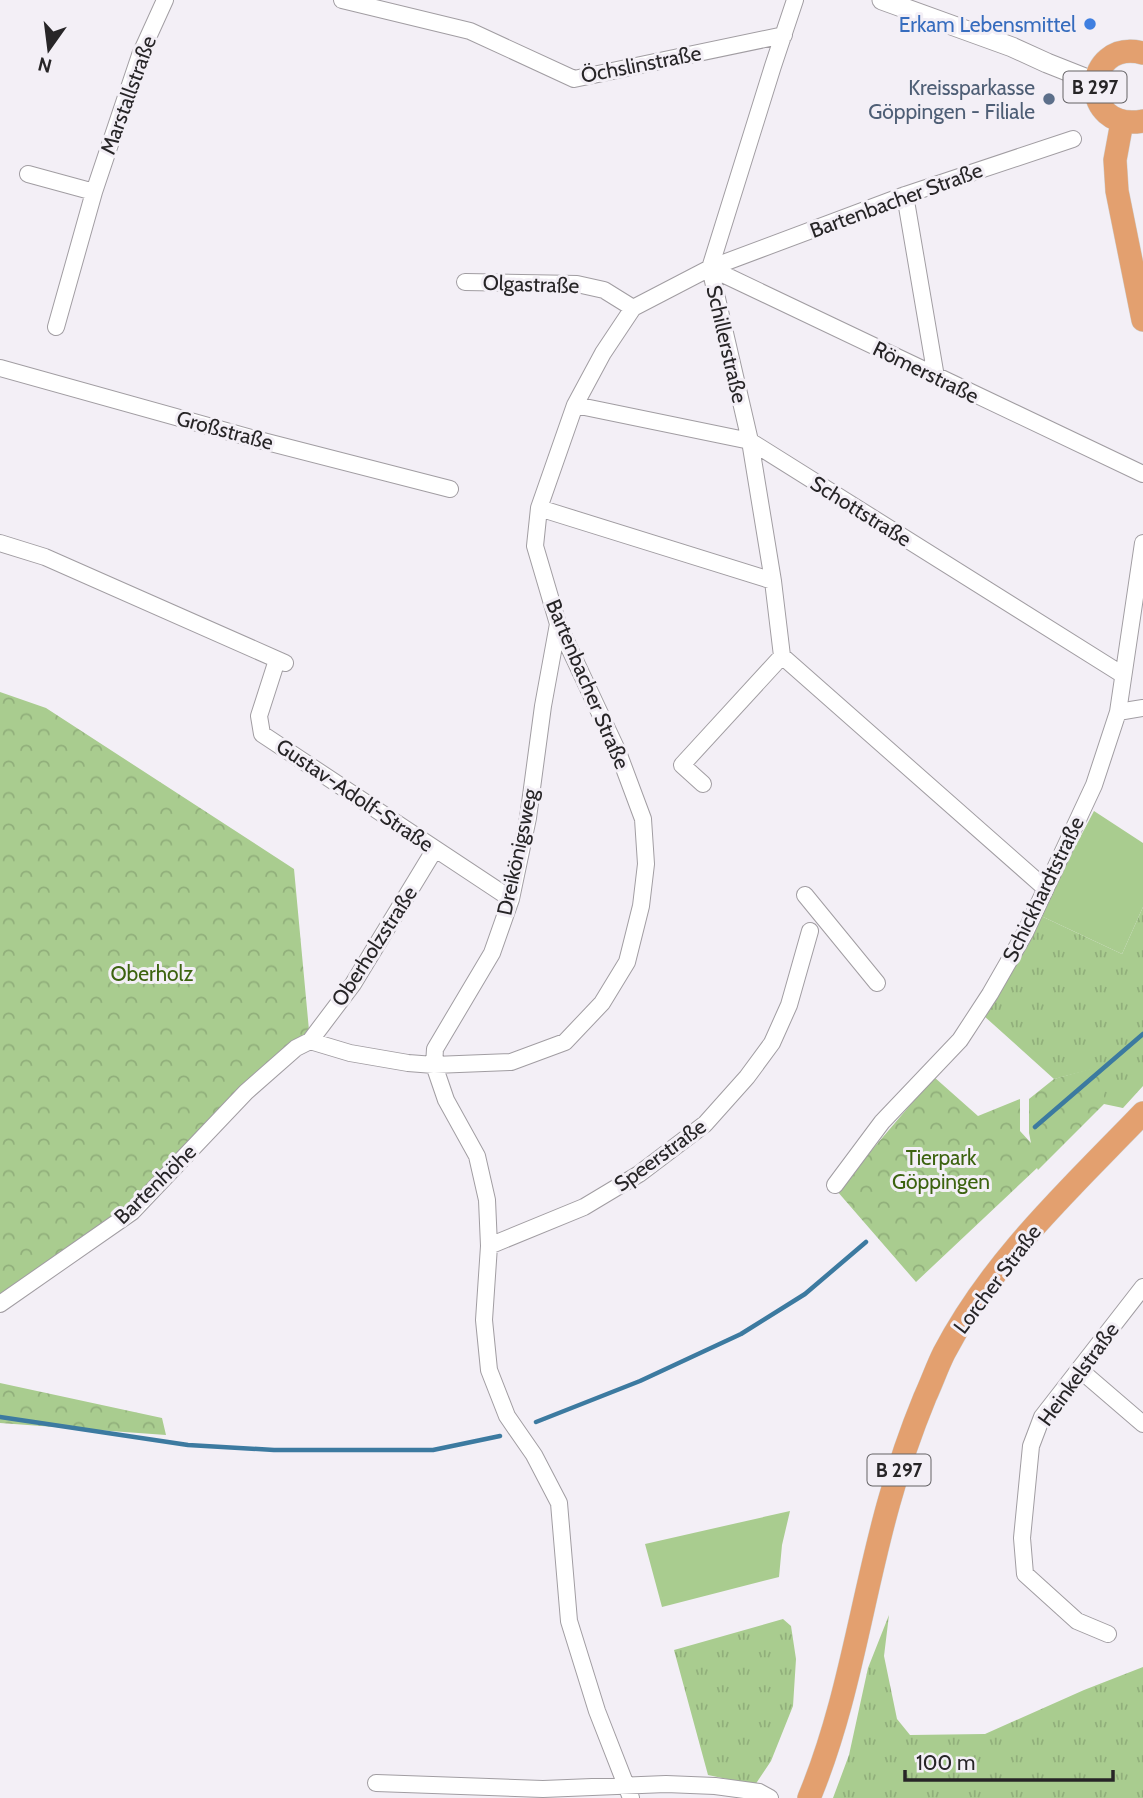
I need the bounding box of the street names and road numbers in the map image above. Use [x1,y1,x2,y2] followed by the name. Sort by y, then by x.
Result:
[95,32,161,158] street label: Marstallstraße
[579,40,703,88] street label: Öchslinstraße
[1064,72,1126,102] road number: B 297
[806,157,986,243] street label: Bartenbacher Straße
[482,270,580,298] street label: Olgastraße
[701,283,753,405] street label: Schillerstraße
[869,336,983,408] street label: Römerstraße
[174,405,276,455] street label: Großstraße
[806,470,916,552] street label: Schottstraße
[541,595,635,773] street label: Bartenbacher Straße
[272,733,438,857] street label: Gustav-Adolf-Straße
[491,786,543,918] street label: Dreikönigsweg
[997,812,1089,966] street label: Schickhardtstraße
[326,881,422,1011] street label: Oberholzstraße
[609,1113,711,1197] street label: Speerstraße
[109,1139,201,1229] street label: Bartenhöhe
[948,1220,1046,1338] street label: Lorcher Straße
[1032,1317,1124,1430] street label: Heinkelstraße
[867,1454,930,1486] road number: B 297

